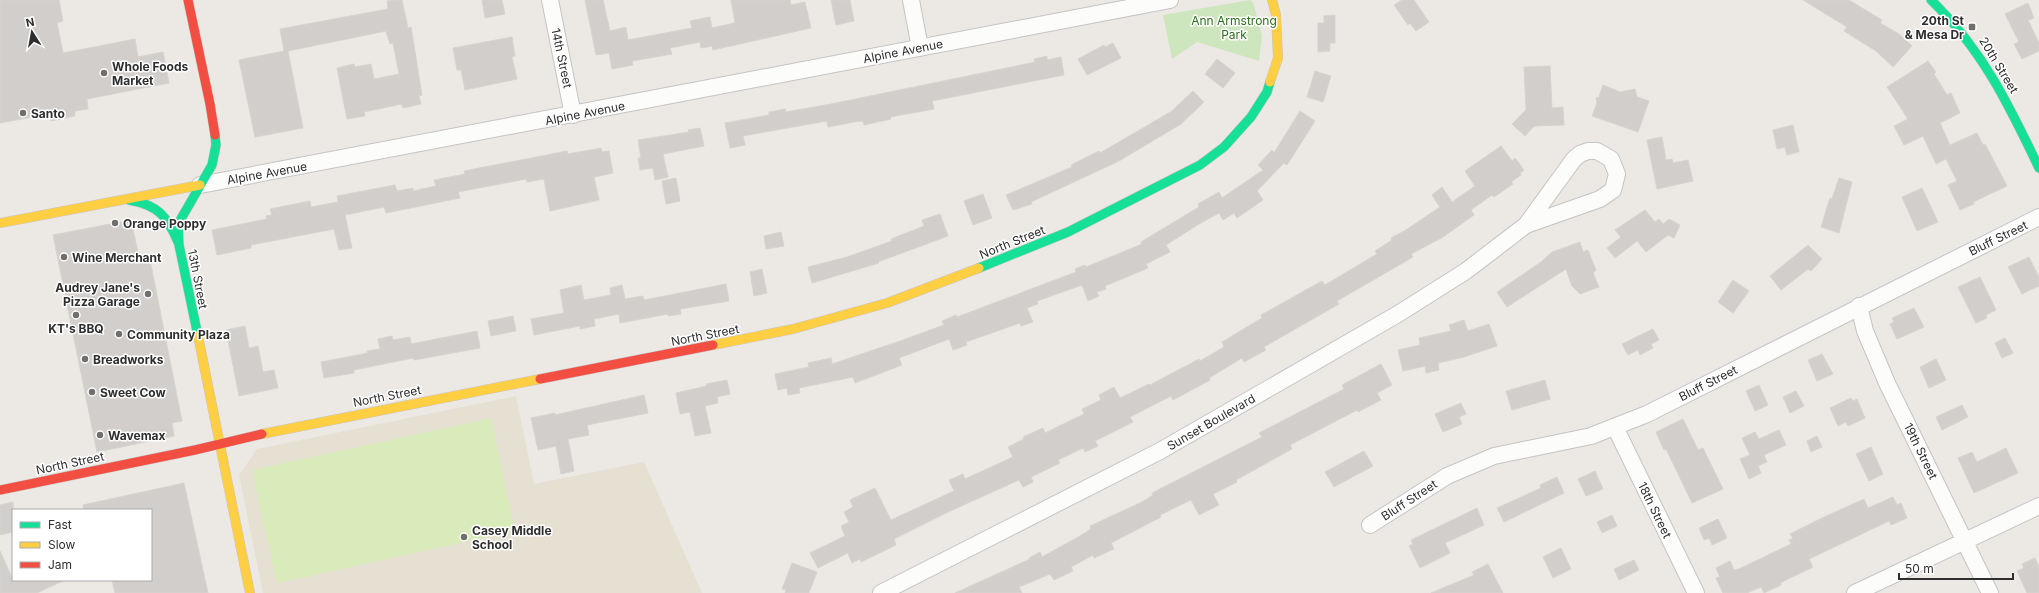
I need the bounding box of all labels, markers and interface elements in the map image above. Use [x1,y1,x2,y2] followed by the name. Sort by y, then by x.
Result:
[12,12,52,52] north arrow
[1191,13,1277,42] park label: Ann Armstrong Park
[1905,13,1965,42] place label: 20th St & Mesa Dr
[25,15,36,30] text: N
[1967,22,1977,32] marker: 20th St & Mesa Dr
[548,27,576,89] street label: 14th Street
[1976,34,2022,96] street label: 20th Street
[862,36,944,66] street label: Alpine Avenue
[112,59,189,88] place label: Whole Foods Market
[99,68,109,78] marker: Whole Foods Market
[544,98,626,128] street label: Alpine Avenue
[31,106,65,121] place label: Santo
[18,108,28,118] marker: Santo
[226,159,308,187] street label: Alpine Avenue
[123,216,207,231] place label: Orange Poppy
[1966,217,2030,259] street label: Bluff Street
[110,218,120,228] marker: Orange Poppy
[977,222,1047,262] street label: North Street
[185,248,211,310] street label: 13th Street
[72,250,162,265] place label: Wine Merchant
[59,252,69,262] marker: Wine Merchant
[55,280,140,309] place label: Audrey Jane's Pizza Garage
[143,289,153,299] marker: Audrey Jane's Pizza Garage
[71,310,81,320] marker: KT's BBQ
[48,321,104,336] place label: KT's BBQ
[670,321,740,349] street label: North Street
[127,327,230,342] place label: Community Plaza
[114,329,124,339] marker: Community Plaza
[93,352,164,367] place label: Breadworks
[80,354,90,364] marker: Breadworks
[1676,362,1740,404] street label: Bluff Street
[352,382,422,410] street label: North Street
[100,385,167,400] place label: Sweet Cow
[87,387,97,397] marker: Sweet Cow
[1164,391,1258,453] street label: Sunset Boulevard
[1901,420,1941,482] street label: 19th Street
[108,428,166,443] place label: Wavemax
[95,430,105,440] marker: Wavemax
[35,448,105,478] street label: North Street
[1378,476,1440,524] street label: Bluff Street
[1635,479,1675,541] street label: 18th Street
[12,509,152,581] legend
[48,517,72,532] text: Fast
[472,523,552,552] place label: Casey Middle School
[459,532,469,542] marker: Casey Middle School
[48,537,76,552] text: Slow
[1899,555,2013,581] scale bar
[48,557,72,572] text: Jam
[1905,561,1934,576] text: 50 m

